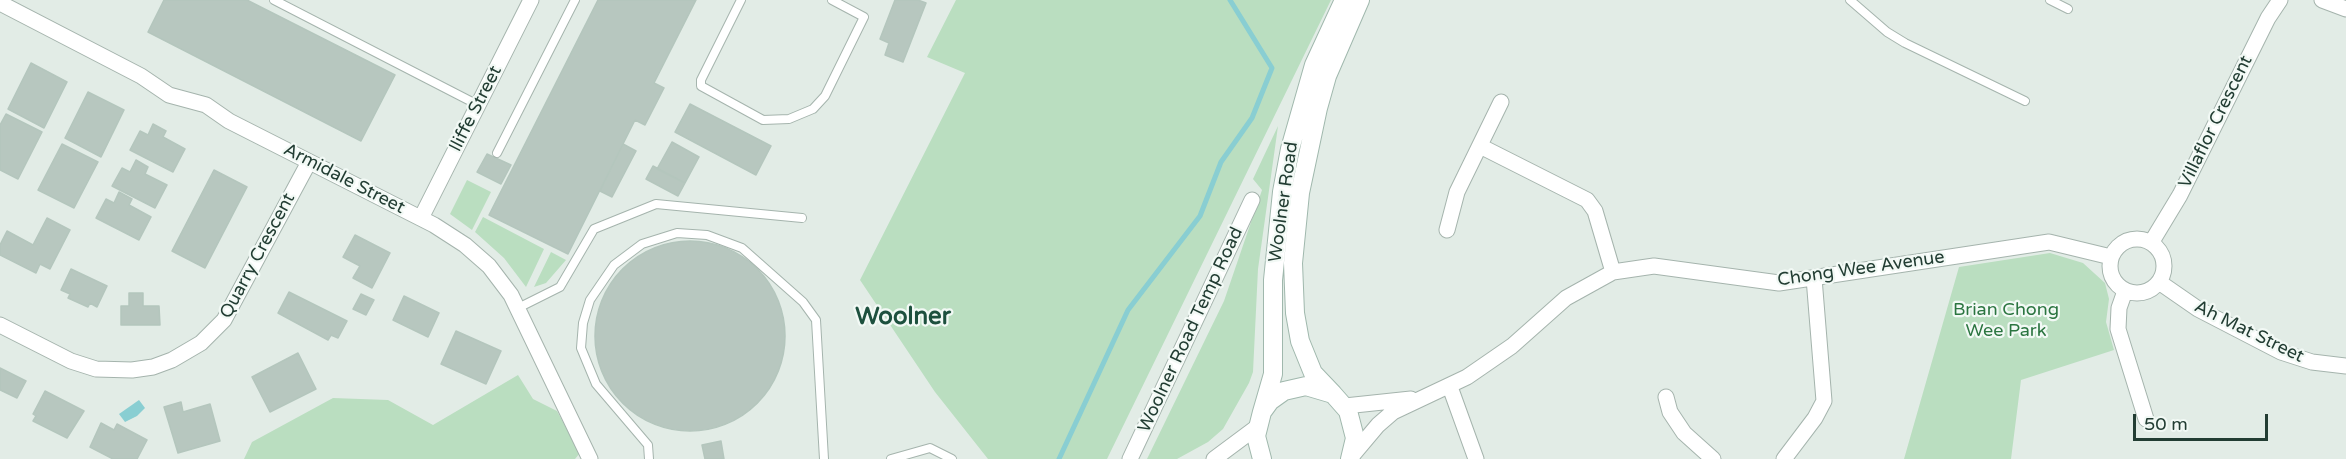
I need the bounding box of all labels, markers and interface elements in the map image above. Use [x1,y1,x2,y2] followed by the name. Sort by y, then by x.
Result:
[2175,52,2257,192] street label: Villaflor Crescent
[445,62,507,156] street label: Iliffe Street
[280,139,408,219] street label: Armidale Street
[1265,140,1303,264] street label: Woolner Road
[216,190,300,322] street label: Quarry Crescent
[1134,224,1248,436] street label: Woolner Road Temp Road
[1776,247,1946,291] street label: Chong Wee Avenue
[2191,296,2307,368] street label: Ah Mat Street
[1953,299,2059,342] park label: Brian Chong Wee Park
[855,304,951,332] district label: Woolner
[2136,402,2271,440] scale bar
[2144,413,2188,435] text: 50 m

